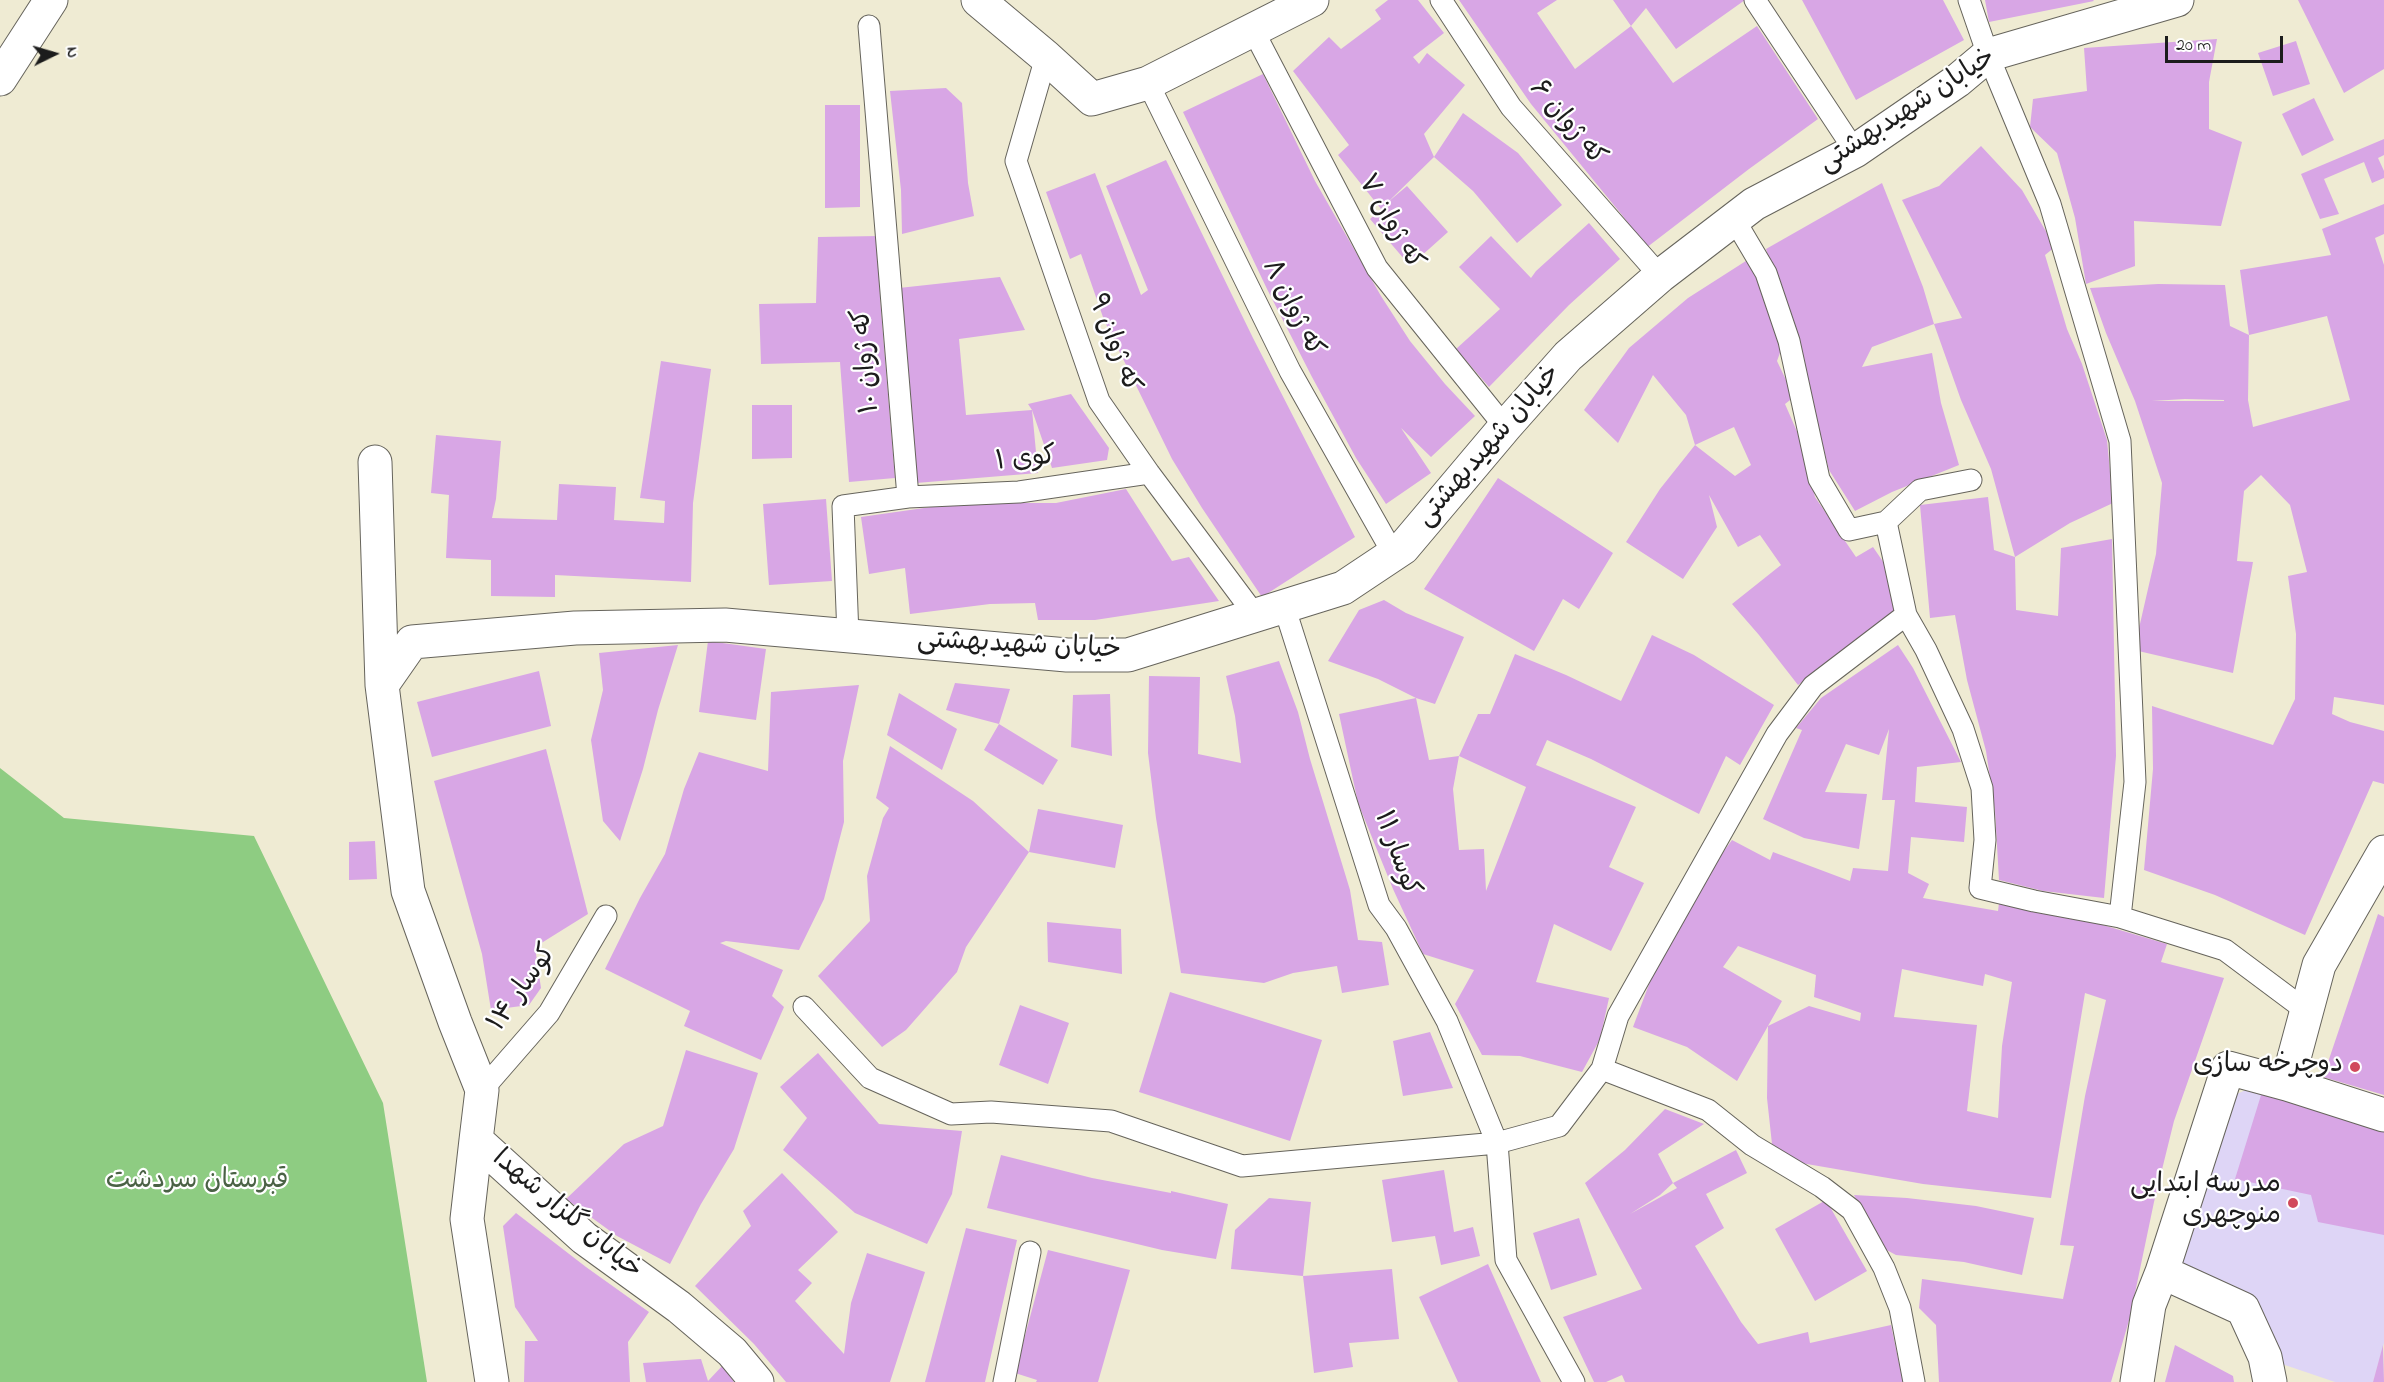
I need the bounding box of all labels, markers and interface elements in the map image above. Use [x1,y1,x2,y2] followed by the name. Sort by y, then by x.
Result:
[24,24,84,84] north arrow
[2168,24,2286,62] scale bar
[2176,33,2211,59] text: 20 m
[1813,43,2003,181] street label: خیابان شهیدبهشتی
[60,46,84,59] text: N
[1521,74,1611,174] street label: که ژوان ۶
[1349,169,1429,277] street label: که ژوان ۷
[1253,255,1329,363] street label: که ژوان ۸
[1078,290,1146,398] street label: که ژوان ۹
[847,307,889,415] street label: که ژوان ۱۰
[1411,359,1569,535] street label: خیابان شهیدبهشتی
[994,442,1058,480] street label: کوی ۱
[916,625,1122,669] street label: خیابان شهیدبهشتی
[1365,807,1425,901] street label: کوسار ۱۱
[482,939,566,1039] street label: کوسار ۱۴
[2193,1051,2343,1083] place label: دوچرخه سازی
[2348,1060,2362,1074] marker: دوچرخه سازی
[485,1144,647,1288] street label: خیابان گلزار شهدا
[106,1167,288,1199] park label: قبرستان سردشت
[2130,1171,2281,1234] place label: مدرسه ابتدایی منوچهری
[2286,1196,2300,1210] marker: مدرسه ابتدایی منوچهری

